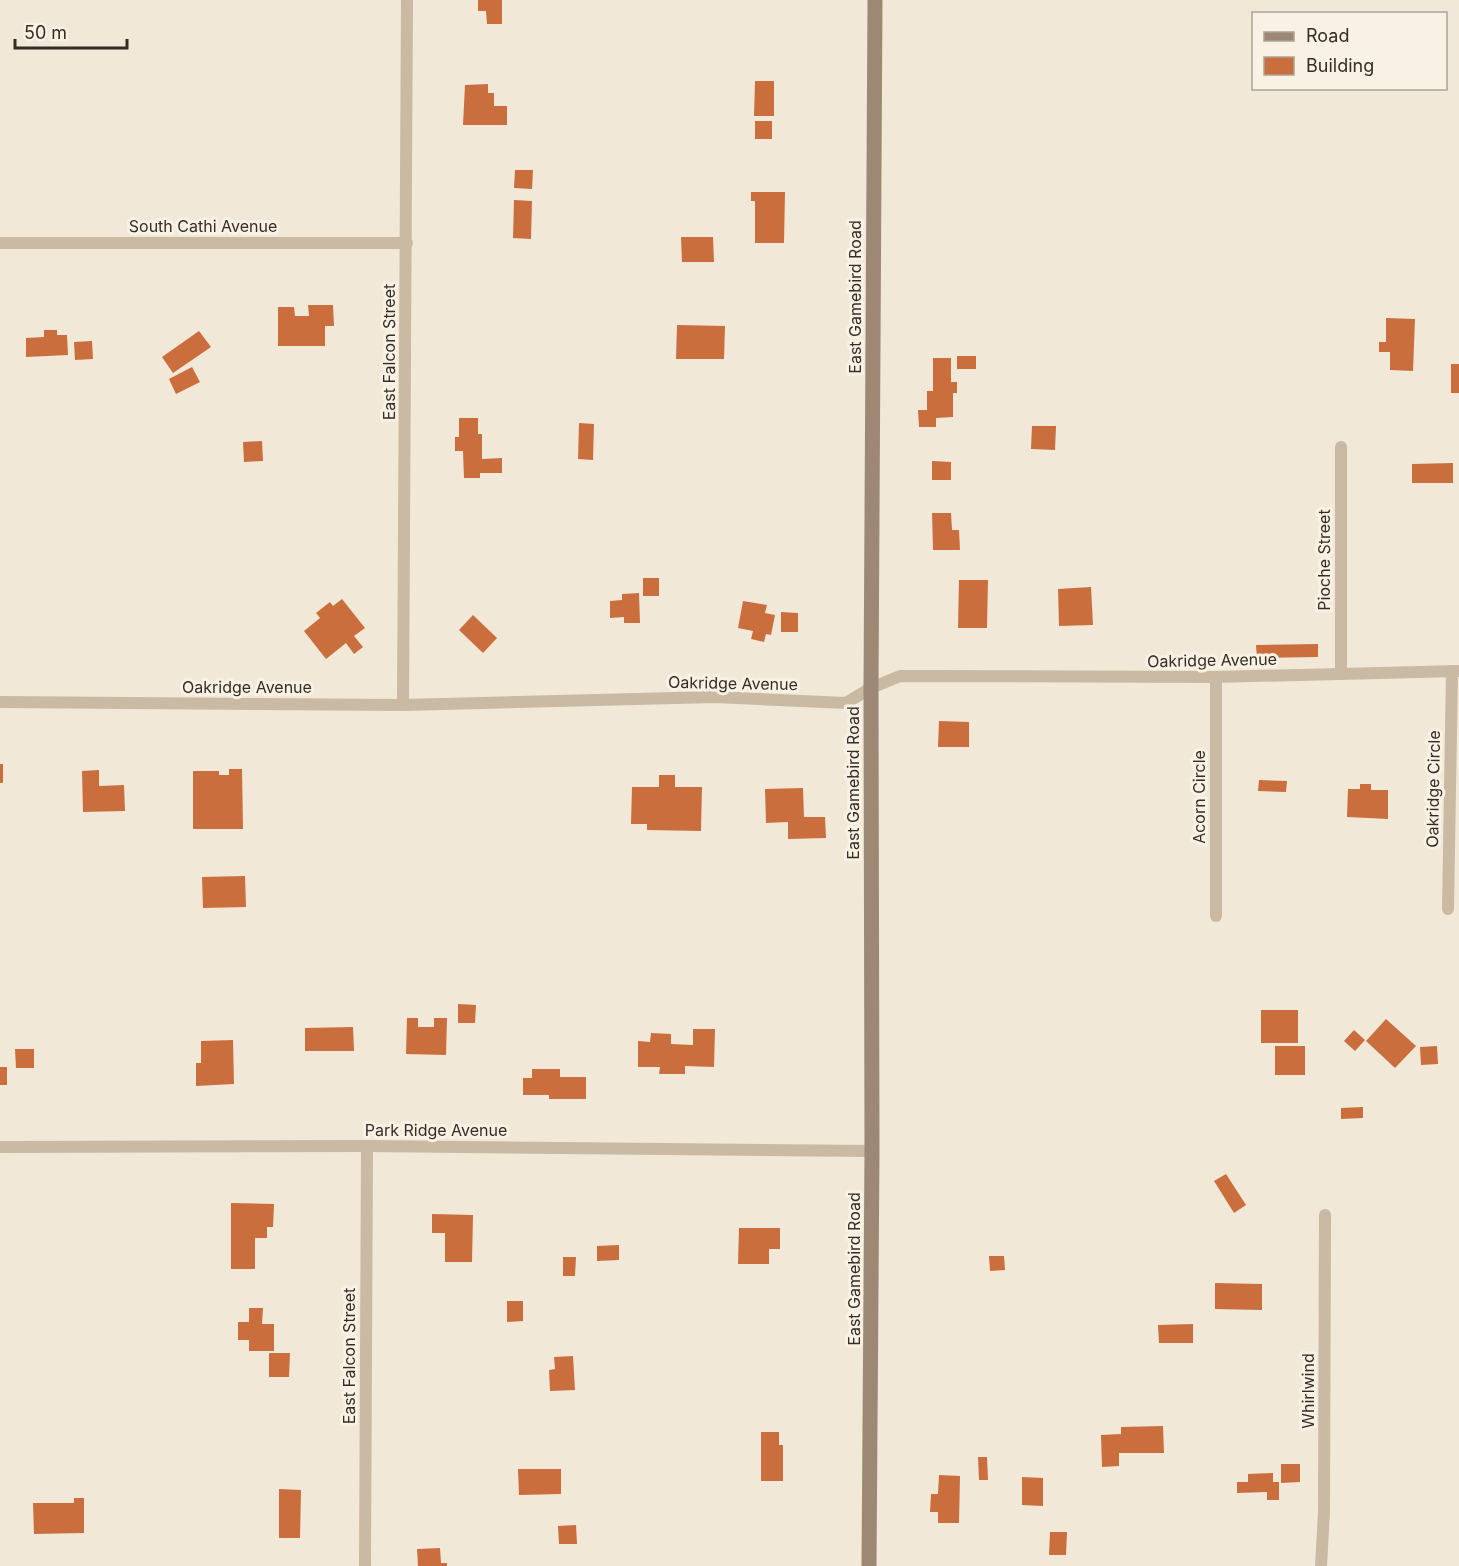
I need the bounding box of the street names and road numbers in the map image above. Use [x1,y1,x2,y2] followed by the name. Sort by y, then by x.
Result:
[129,216,277,236] street label: South Cathi Avenue
[845,220,865,374] street label: East Gamebird Road
[379,284,399,420] street label: East Falcon Street
[1314,509,1334,611] street label: Pioche Street
[1147,649,1277,671] street label: Oakridge Avenue
[668,672,798,694] street label: Oakridge Avenue
[182,677,312,697] street label: Oakridge Avenue
[843,706,863,860] street label: East Gamebird Road
[1422,730,1444,848] street label: Oakridge Circle
[1189,750,1209,844] street label: Acorn Circle
[365,1120,507,1140] street label: Park Ridge Avenue
[844,1192,864,1346] street label: East Gamebird Road
[339,1288,359,1424] street label: East Falcon Street
[1298,1353,1318,1429] street label: Whirlwind

